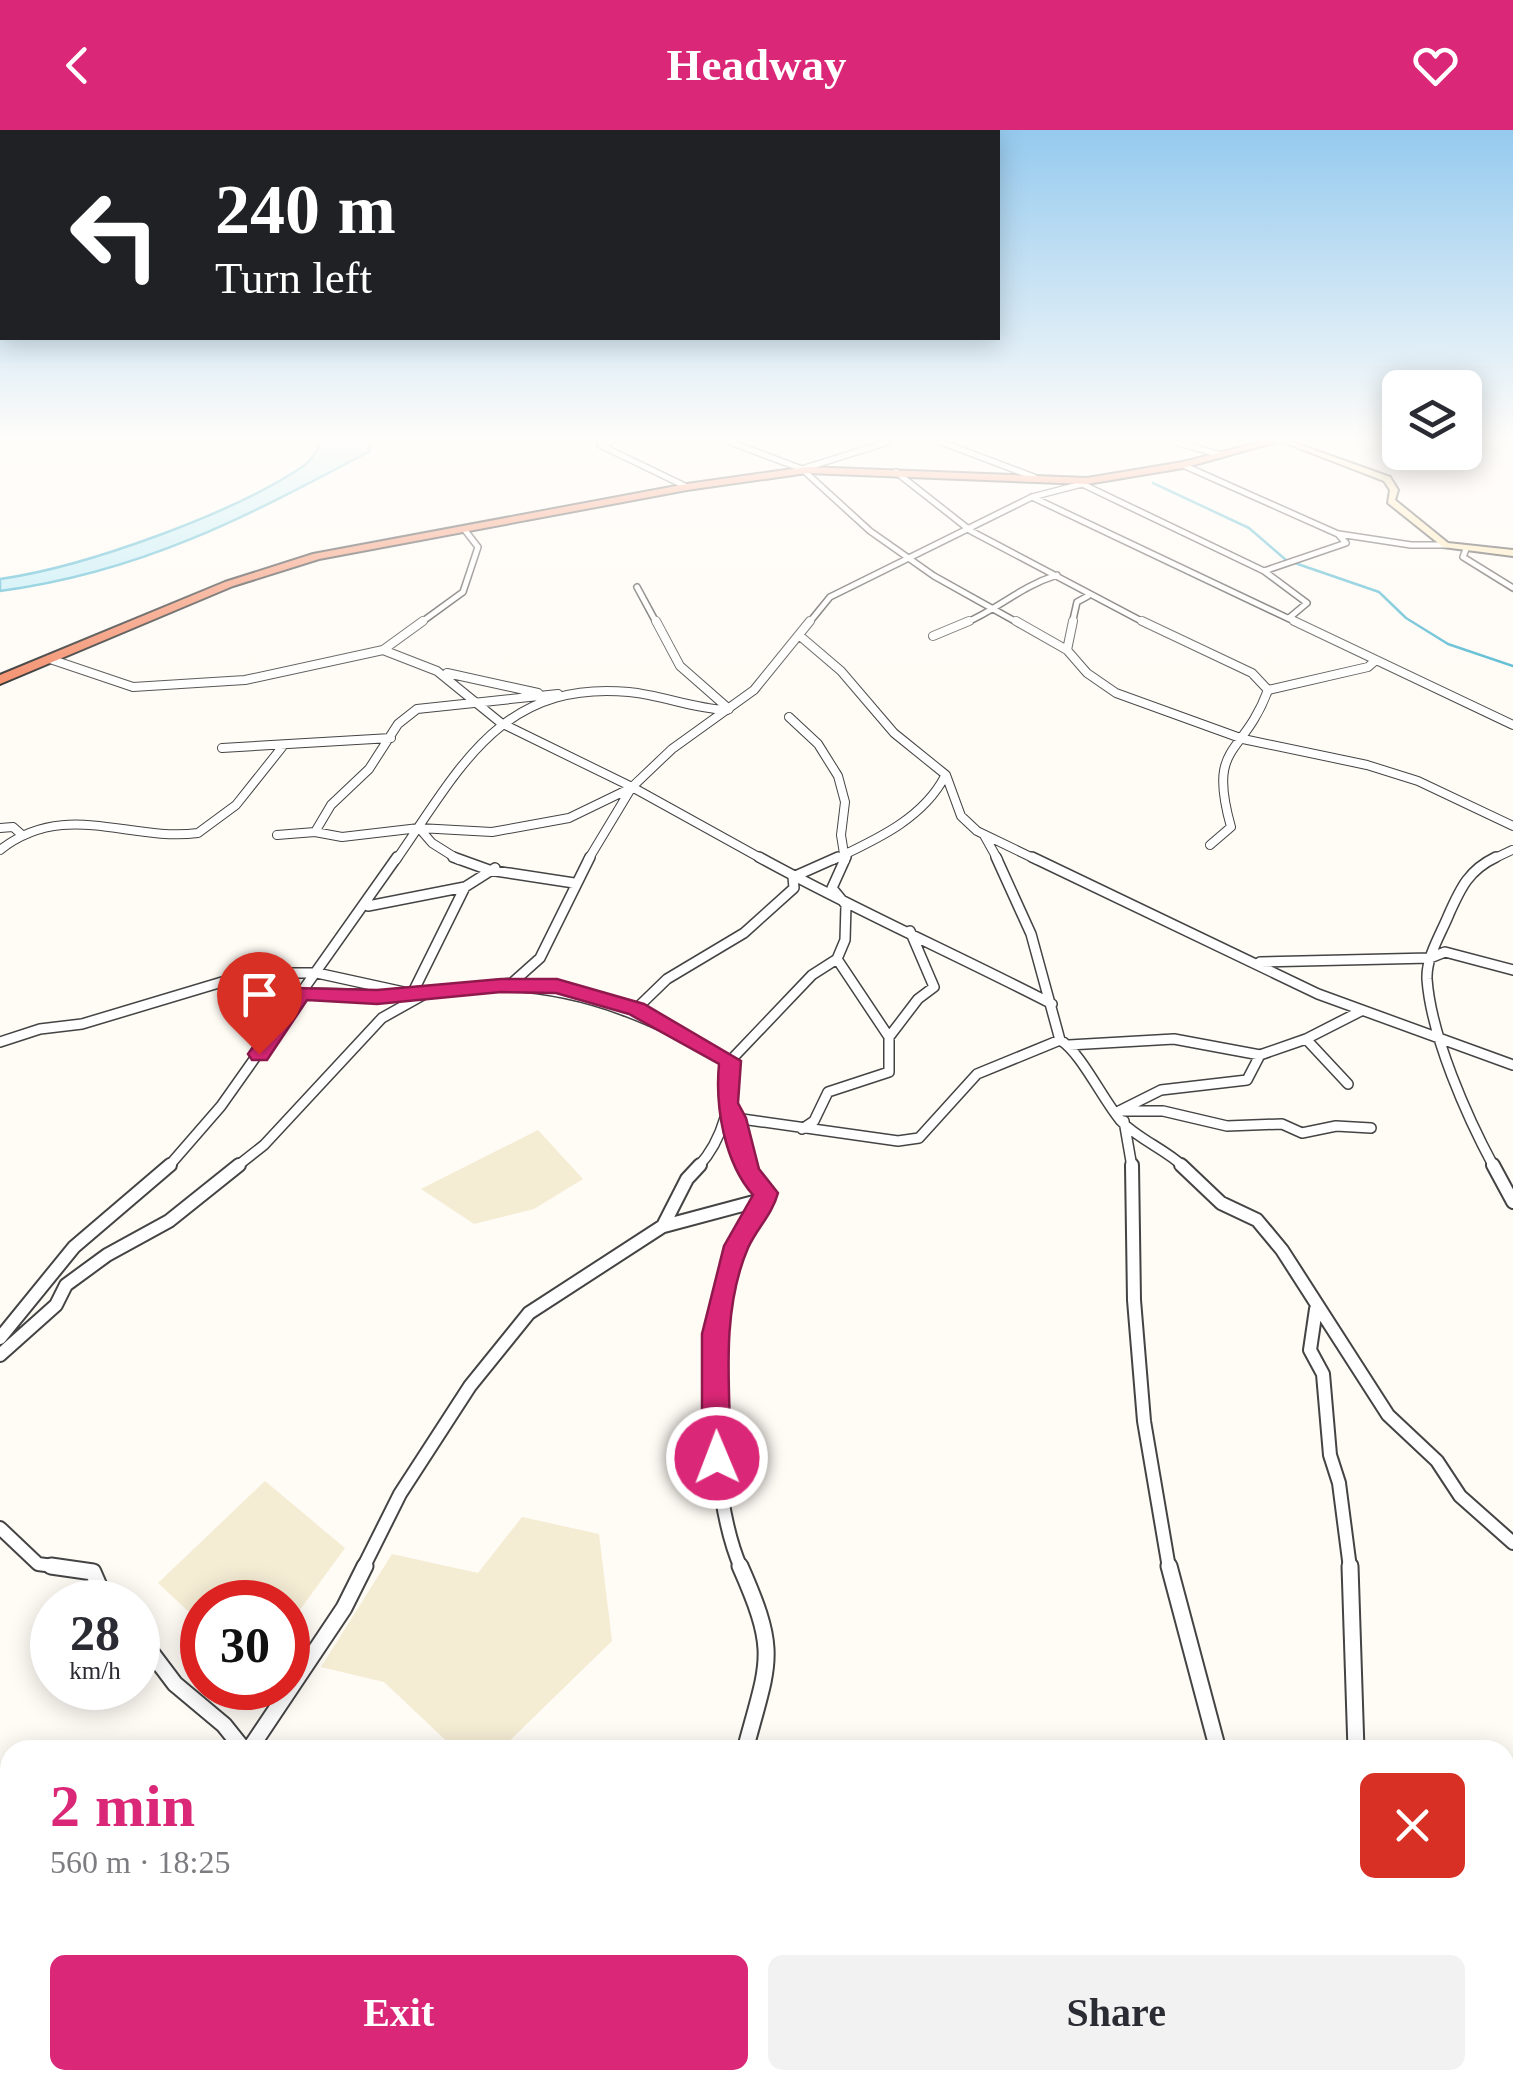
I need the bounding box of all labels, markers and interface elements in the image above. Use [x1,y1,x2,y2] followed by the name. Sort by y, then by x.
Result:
[50,38,105,93] icon: back
[1408,38,1463,93] icon: heart
[667,40,847,90] text: Headway
[50,170,180,300] icon: left
[215,171,396,248] text: 240 m
[215,253,372,303] text: Turn left
[1382,370,1482,470] map controls
[1382,370,1482,470] button: layers
[217,952,302,1055] pin
[232,967,287,1022] icon: arrive
[665,1406,769,1510] position arrow
[180,1580,310,1710] speed limit sign: 30
[70,1605,120,1661] text: 28
[69,1657,121,1684] text: km/h
[50,1773,195,1839] text: 2 min
[1360,1773,1465,1878] button: close
[50,1844,230,1880] text: 560 m · 18:25
[50,1955,748,2070] button: Exit
[768,1955,1465,2070] button: Share

